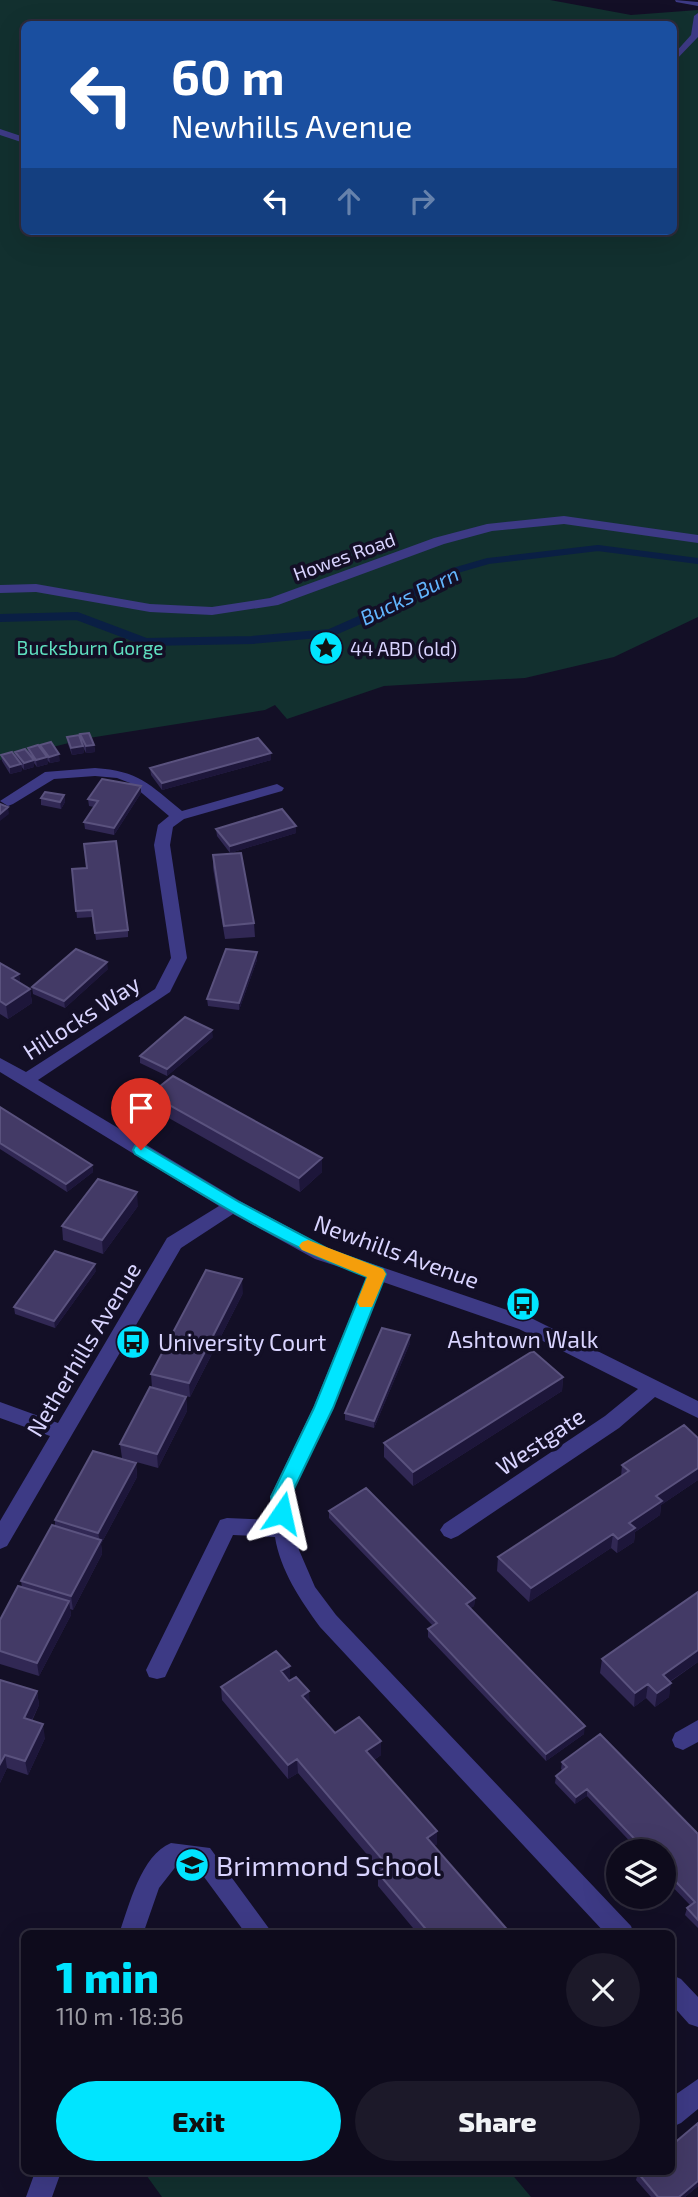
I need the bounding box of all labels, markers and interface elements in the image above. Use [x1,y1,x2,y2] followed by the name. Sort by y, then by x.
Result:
[171,46,285,105] text: 60 m
[56,49,147,140] icon: left
[171,106,413,144] text: Newhills Avenue
[257,182,295,220] icon: left
[330,182,368,220] icon: ahead
[403,182,441,220] icon: right
[290,527,398,585] street label: Howes Road
[356,560,462,630] water label: Bucks Burn
[307,629,345,667] place icon: 44 ABD (old)
[17,636,163,659] park label: Bucksburn Gorge
[350,637,457,660] place label: 44 ABD (old)
[17,969,145,1065] street label: Hillocks Way
[111,1078,171,1150] pin
[122,1089,160,1127] icon: arrive
[311,1208,483,1294] street label: Newhills Avenue
[20,1257,146,1441] street label: Netherhills Avenue
[504,1285,542,1323] bus stop icon: Ashtown Walk
[114,1323,152,1361] bus stop icon: University Court
[448,1325,599,1353] place label: Ashtown Walk
[158,1328,326,1356] place label: University Court
[490,1401,590,1481] street label: Westgate
[245,1476,319,1550] position arrow
[606,1839,676,1909] map controls
[606,1839,676,1909] button: layers
[173,1846,211,1884] school or university icon: Brimmond School
[216,1848,442,1882] place label: Brimmond School
[56,1951,159,2001] text: 1 min
[566,1953,640,2027] button: close
[56,2002,184,2030] text: 110 m · 18:36
[56,2081,341,2161] button: Exit
[355,2081,640,2161] button: Share

